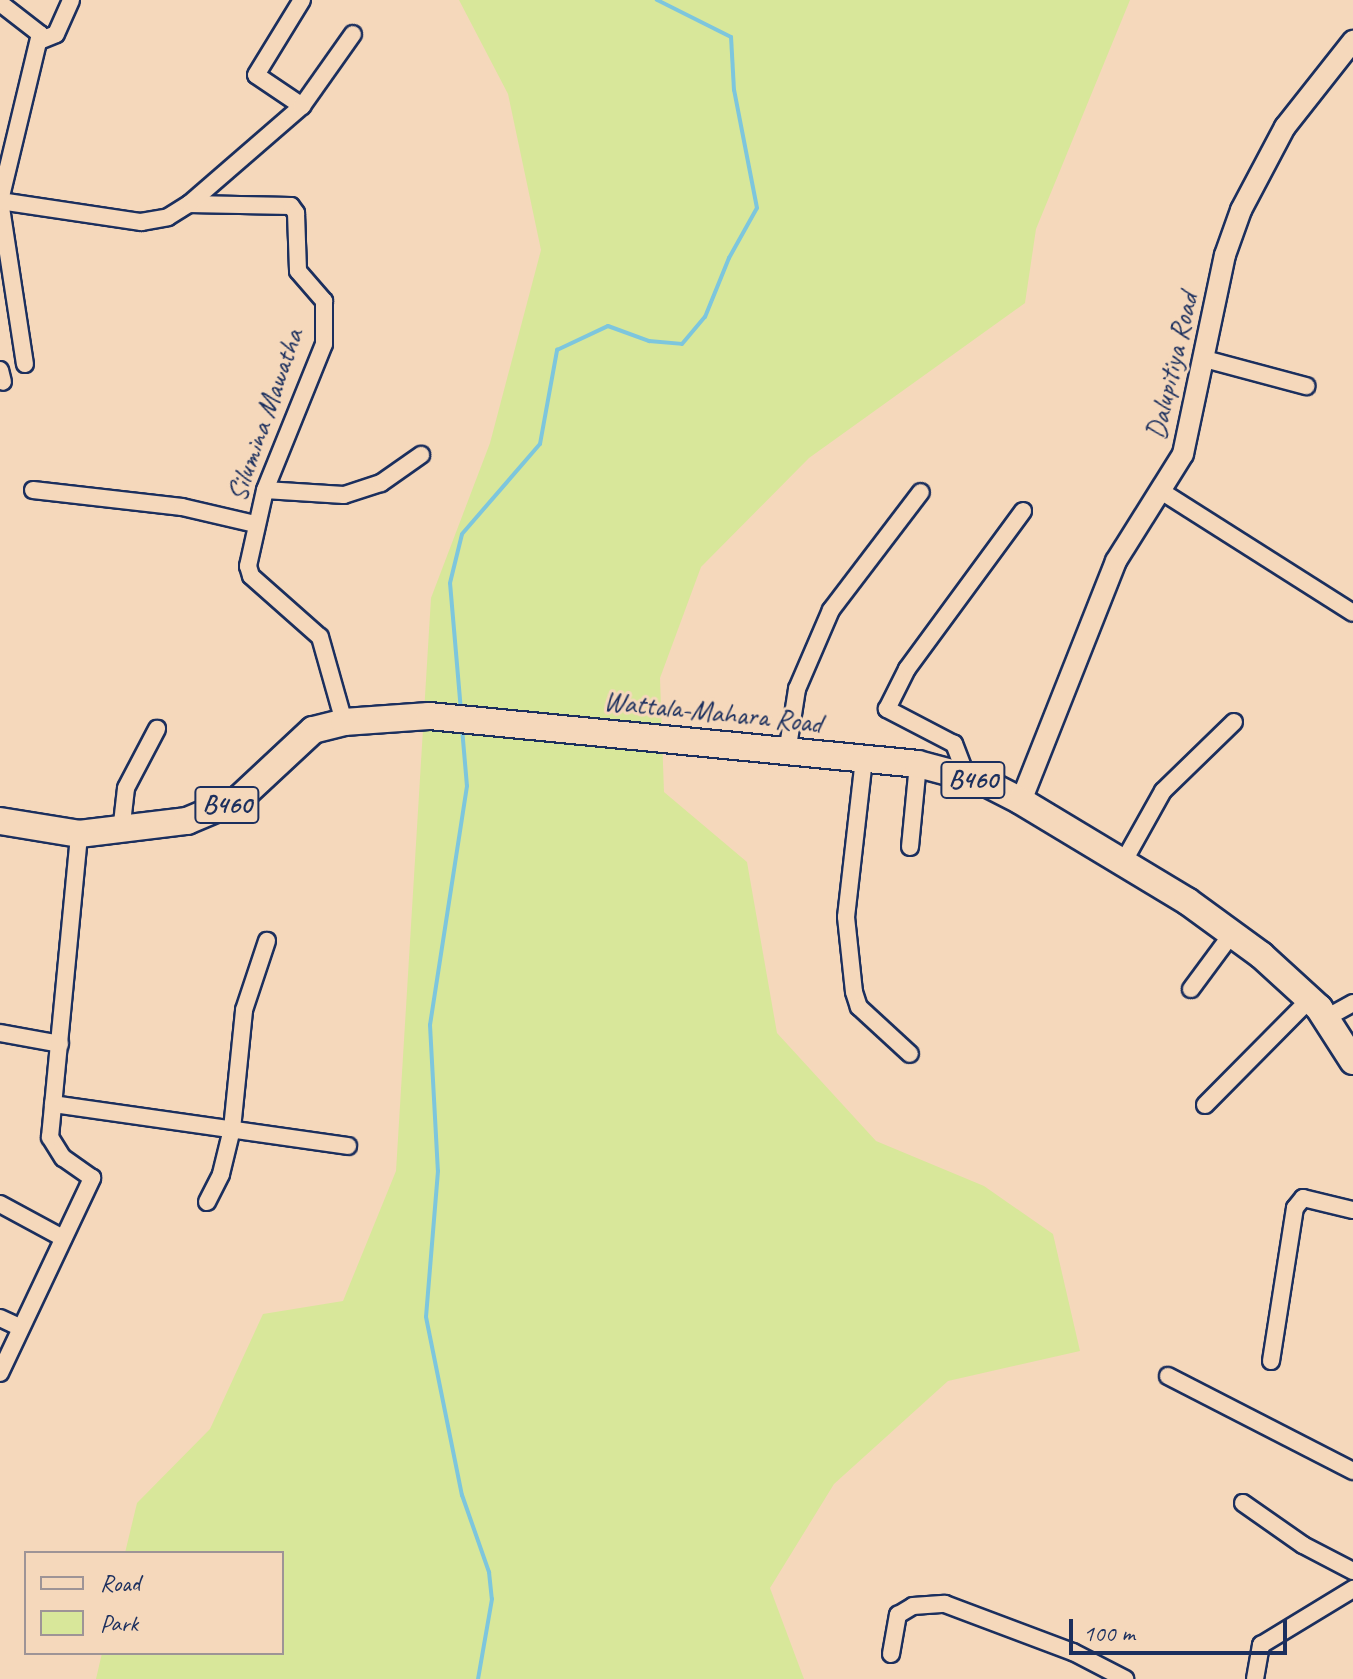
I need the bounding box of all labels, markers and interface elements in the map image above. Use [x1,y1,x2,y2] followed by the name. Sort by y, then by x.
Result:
[1139,290,1205,442] street label: Dalupitiya Road
[220,325,310,505] street label: Silumina Mawatha
[602,684,824,740] street label: Wattala-Mahara Road
[939,758,1007,802] road number: B460
[193,783,261,827] road number: B460
[24,1551,284,1655] legend
[100,1568,140,1598] text: Road
[1073,1603,1291,1653] scale bar
[100,1608,138,1638] text: Park
[1083,1618,1135,1648] text: 100 m

